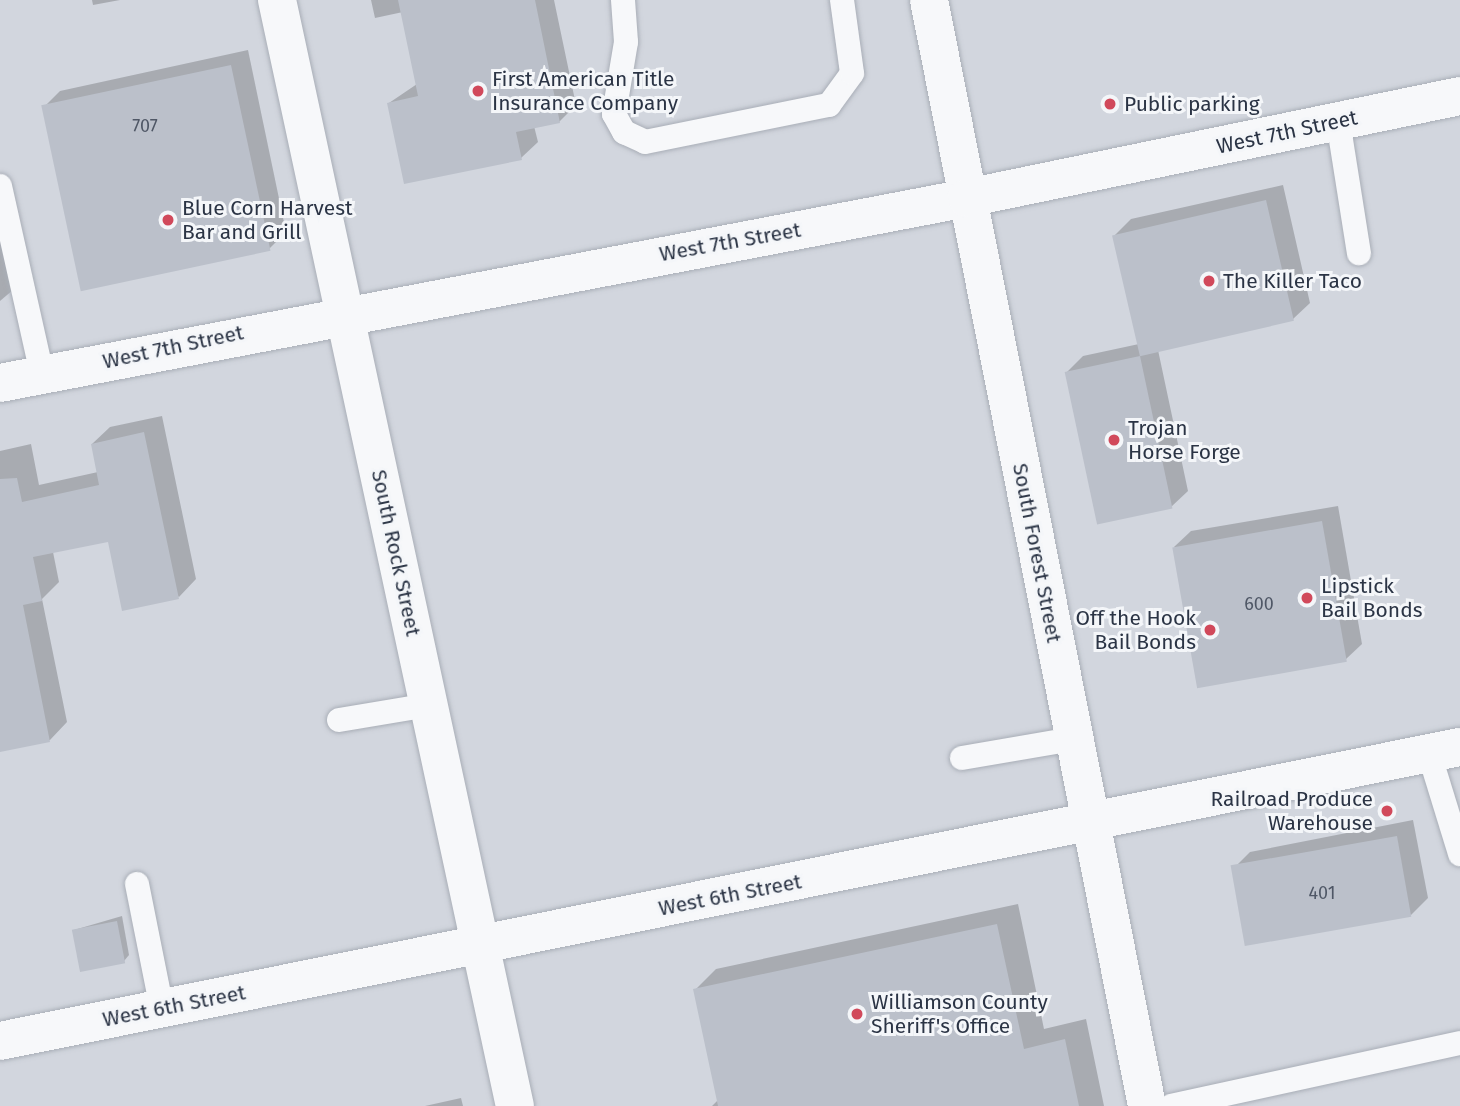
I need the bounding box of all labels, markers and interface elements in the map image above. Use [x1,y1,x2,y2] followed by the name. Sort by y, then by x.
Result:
[492,66,678,116] place label: First American Title Insurance Company
[470,83,486,99] marker: First American Title Insurance Company
[1124,91,1260,117] place label: Public parking
[1102,96,1118,112] marker: Public parking
[1214,105,1360,159] street label: West 7th Street
[132,115,158,137] house number: 707
[182,195,353,245] place label: Blue Corn Harvest Bar and Grill
[160,212,176,228] marker: Blue Corn Harvest Bar and Grill
[657,217,803,267] street label: West 7th Street
[1223,268,1362,294] place label: The Killer Taco
[1201,273,1217,289] marker: The Killer Taco
[100,320,246,374] street label: West 7th Street
[1128,415,1241,465] place label: Trojan Horse Forge
[1106,432,1122,448] marker: Trojan Horse Forge
[1007,461,1067,645] street label: South Forest Street
[366,468,426,638] street label: South Rock Street
[1321,573,1423,623] place label: Lipstick Bail Bonds
[1299,590,1315,606] marker: Lipstick Bail Bonds
[1244,593,1274,615] house number: 600
[1075,605,1196,655] place label: Off the Hook Bail Bonds
[1202,622,1218,638] marker: Off the Hook Bail Bonds
[1211,786,1373,836] place label: Railroad Produce Warehouse
[1379,803,1395,819] marker: Railroad Produce Warehouse
[656,869,804,921] street label: West 6th Street
[1309,882,1335,904] house number: 401
[100,980,248,1032] street label: West 6th Street
[871,989,1048,1039] place label: Williamson County Sheriff's Office
[849,1006,865,1022] marker: Williamson County Sheriff's Office

